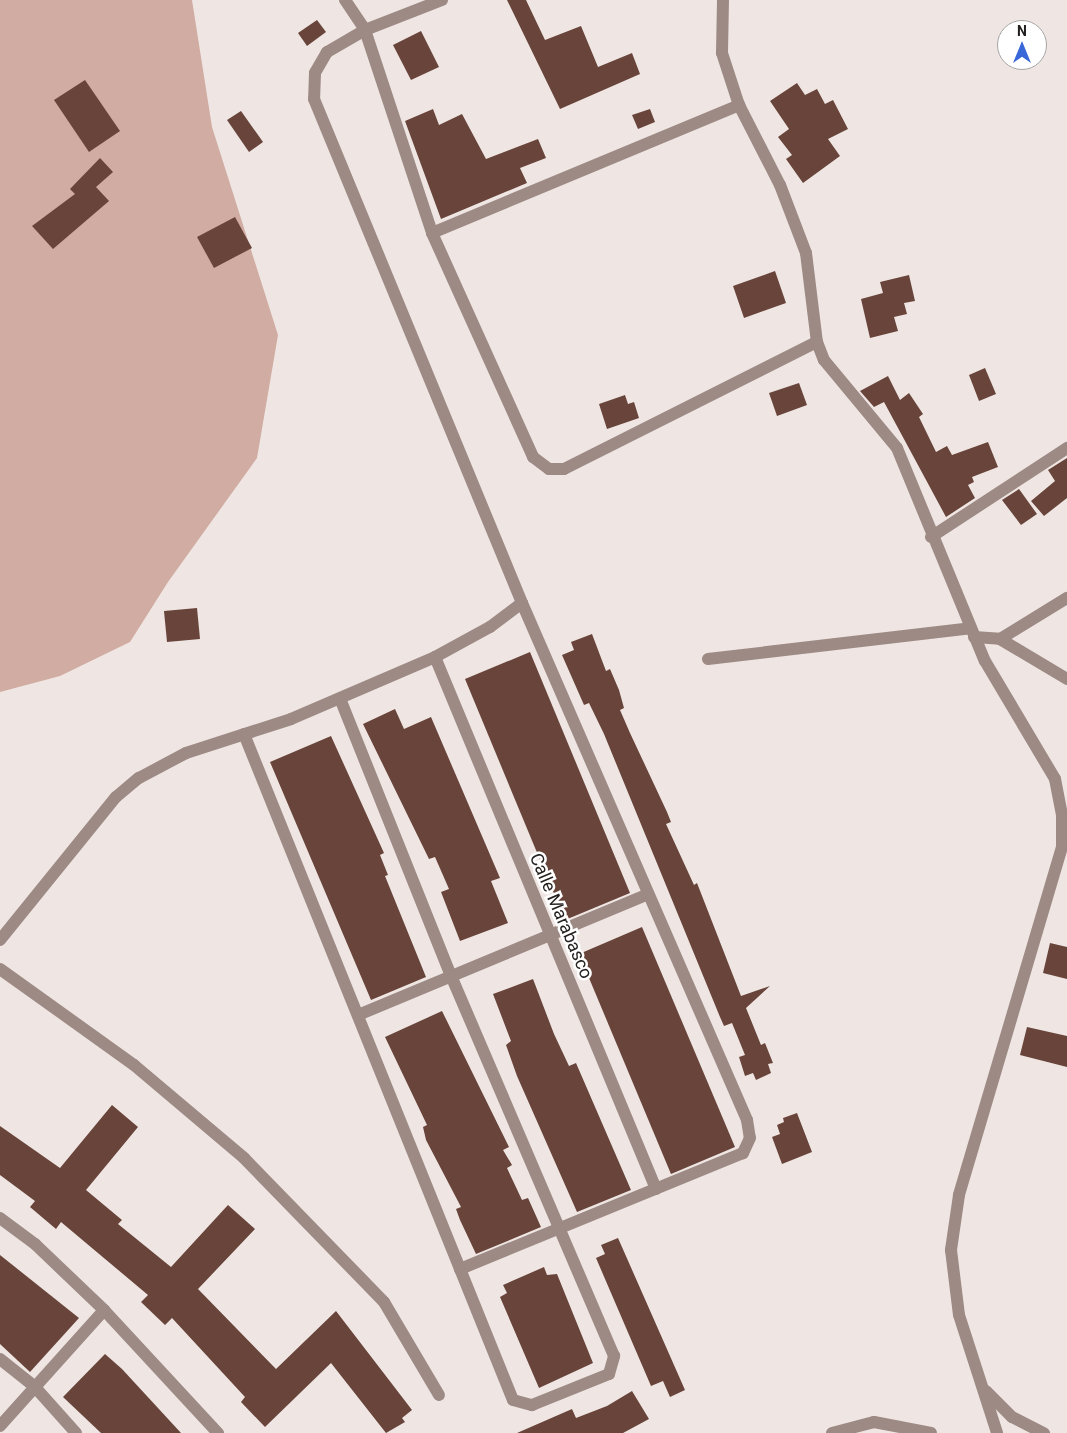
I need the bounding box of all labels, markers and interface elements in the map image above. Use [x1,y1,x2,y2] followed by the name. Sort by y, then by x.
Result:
[997,20,1047,70] north arrow
[1017,23,1027,39] text: N
[525,850,597,982] street label: Calle Marabasco

